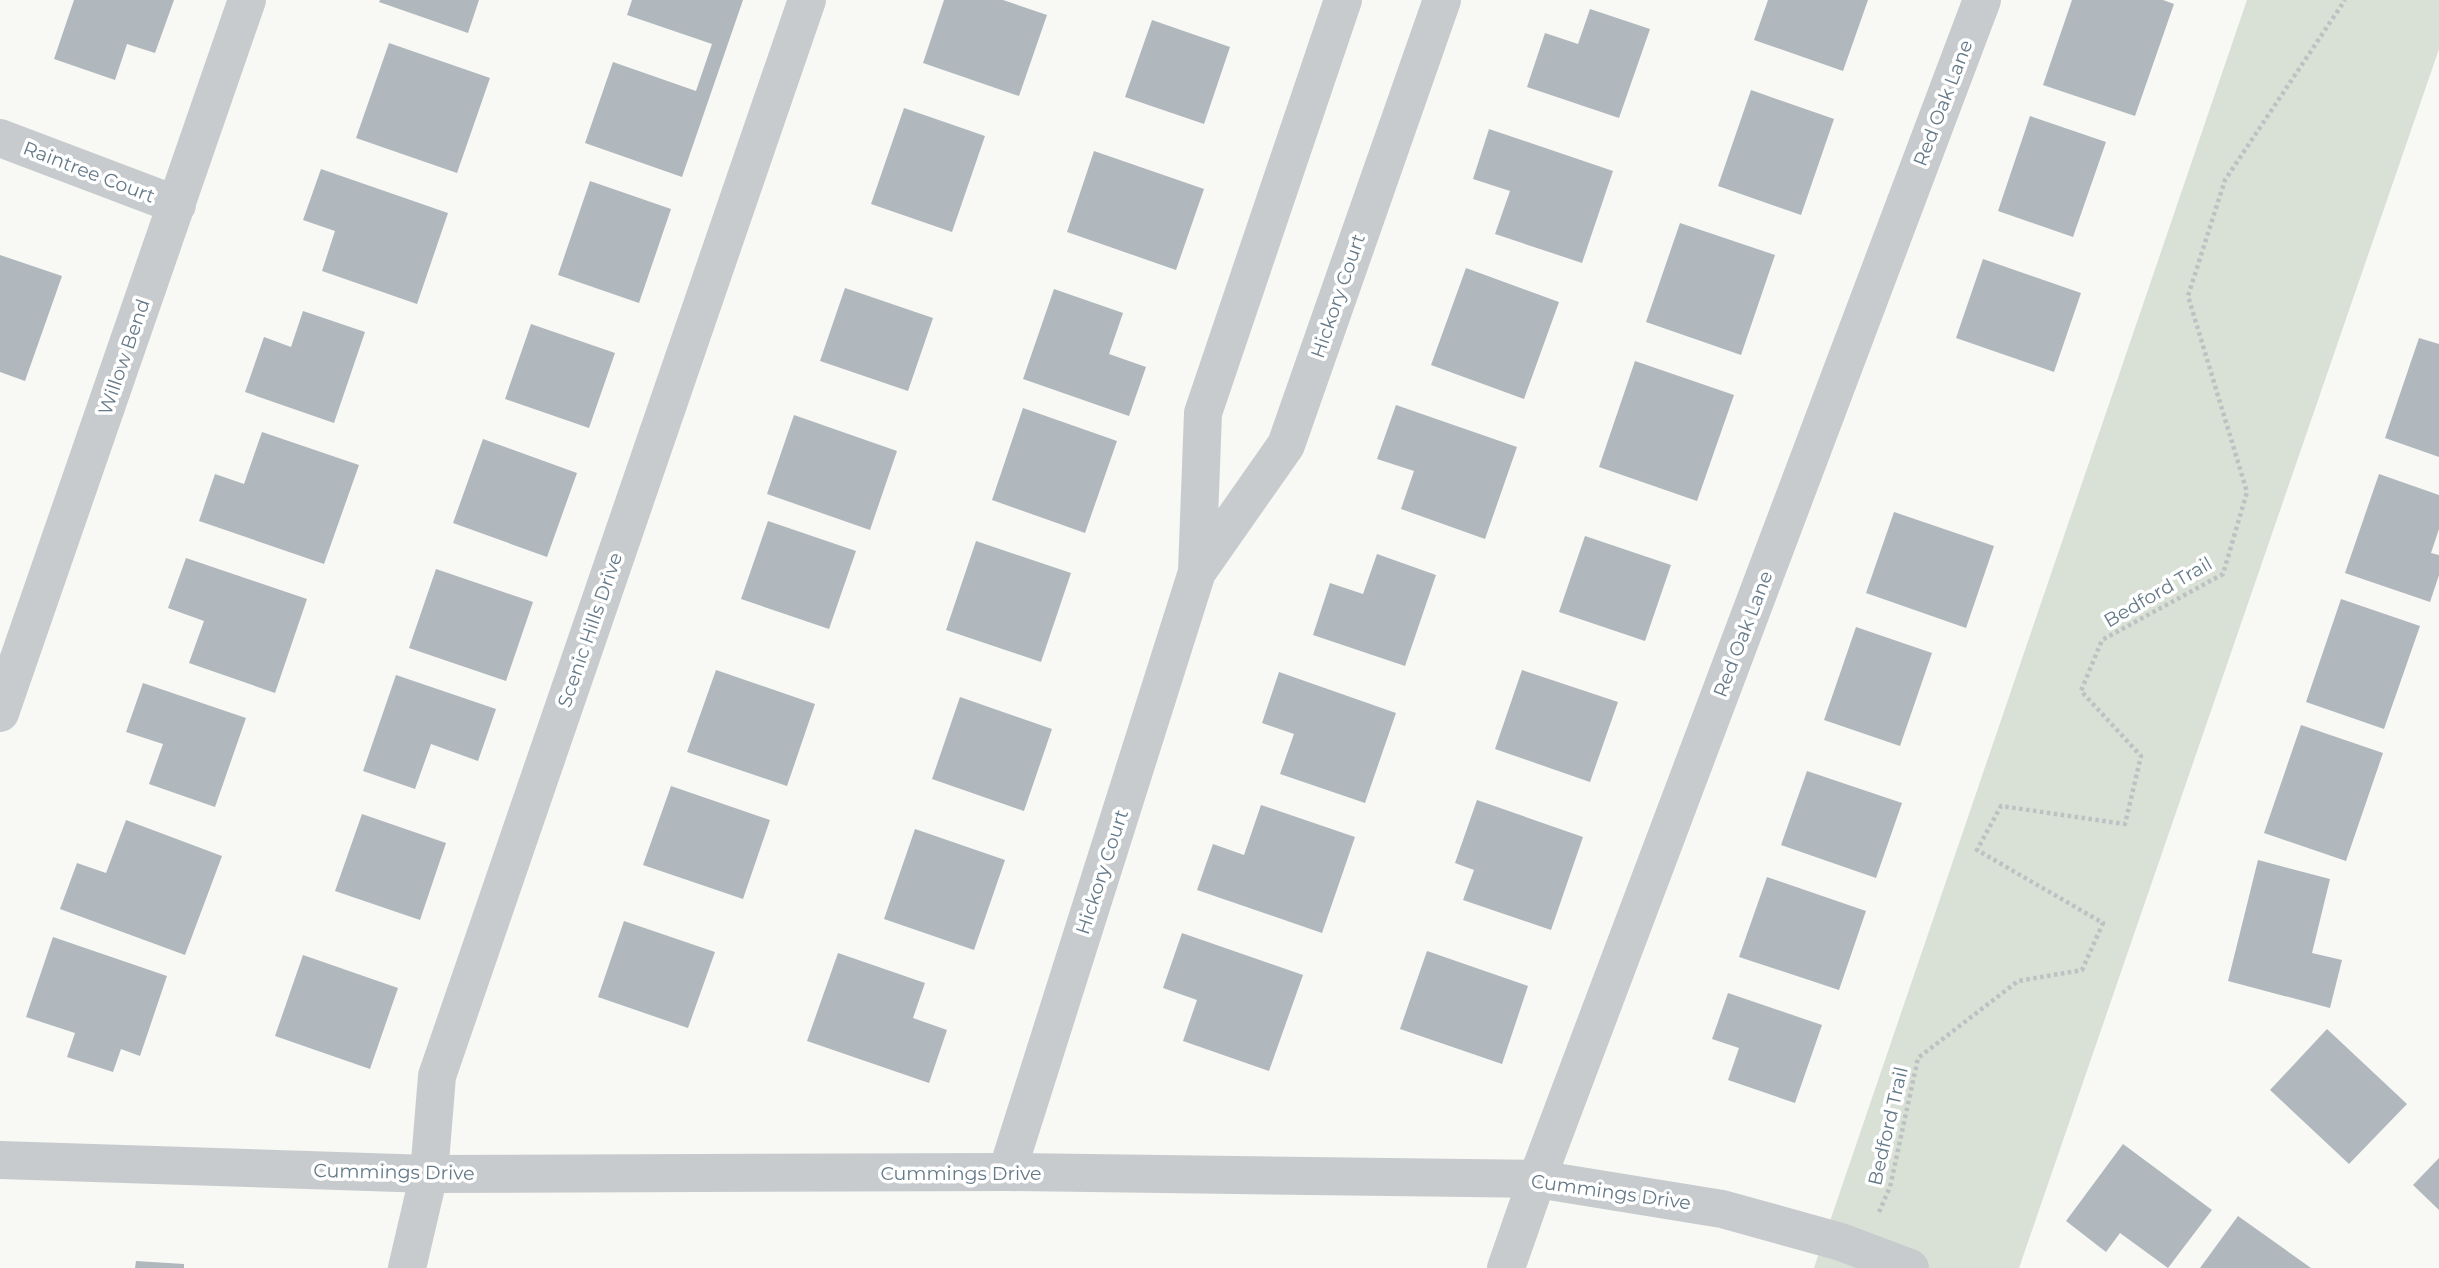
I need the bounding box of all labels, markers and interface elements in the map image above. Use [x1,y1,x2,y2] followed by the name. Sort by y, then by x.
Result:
[1908,37,1978,169] street label: Red Oak Lane
[20,136,158,208] street label: Raintree Court
[1306,230,1370,361] street label: Hickory Court
[93,296,155,418] street label: Willow Bend
[553,550,627,710] street label: Scenic Hills Drive
[2100,552,2216,632] street label: Bedford Trail
[1708,568,1778,700] street label: Red Oak Lane
[1071,806,1133,937] street label: Hickory Court
[1863,1064,1913,1188] street label: Bedford Trail
[313,1159,475,1185] street label: Cummings Drive
[880,1162,1042,1185] street label: Cummings Drive
[1530,1169,1692,1215] street label: Cummings Drive

